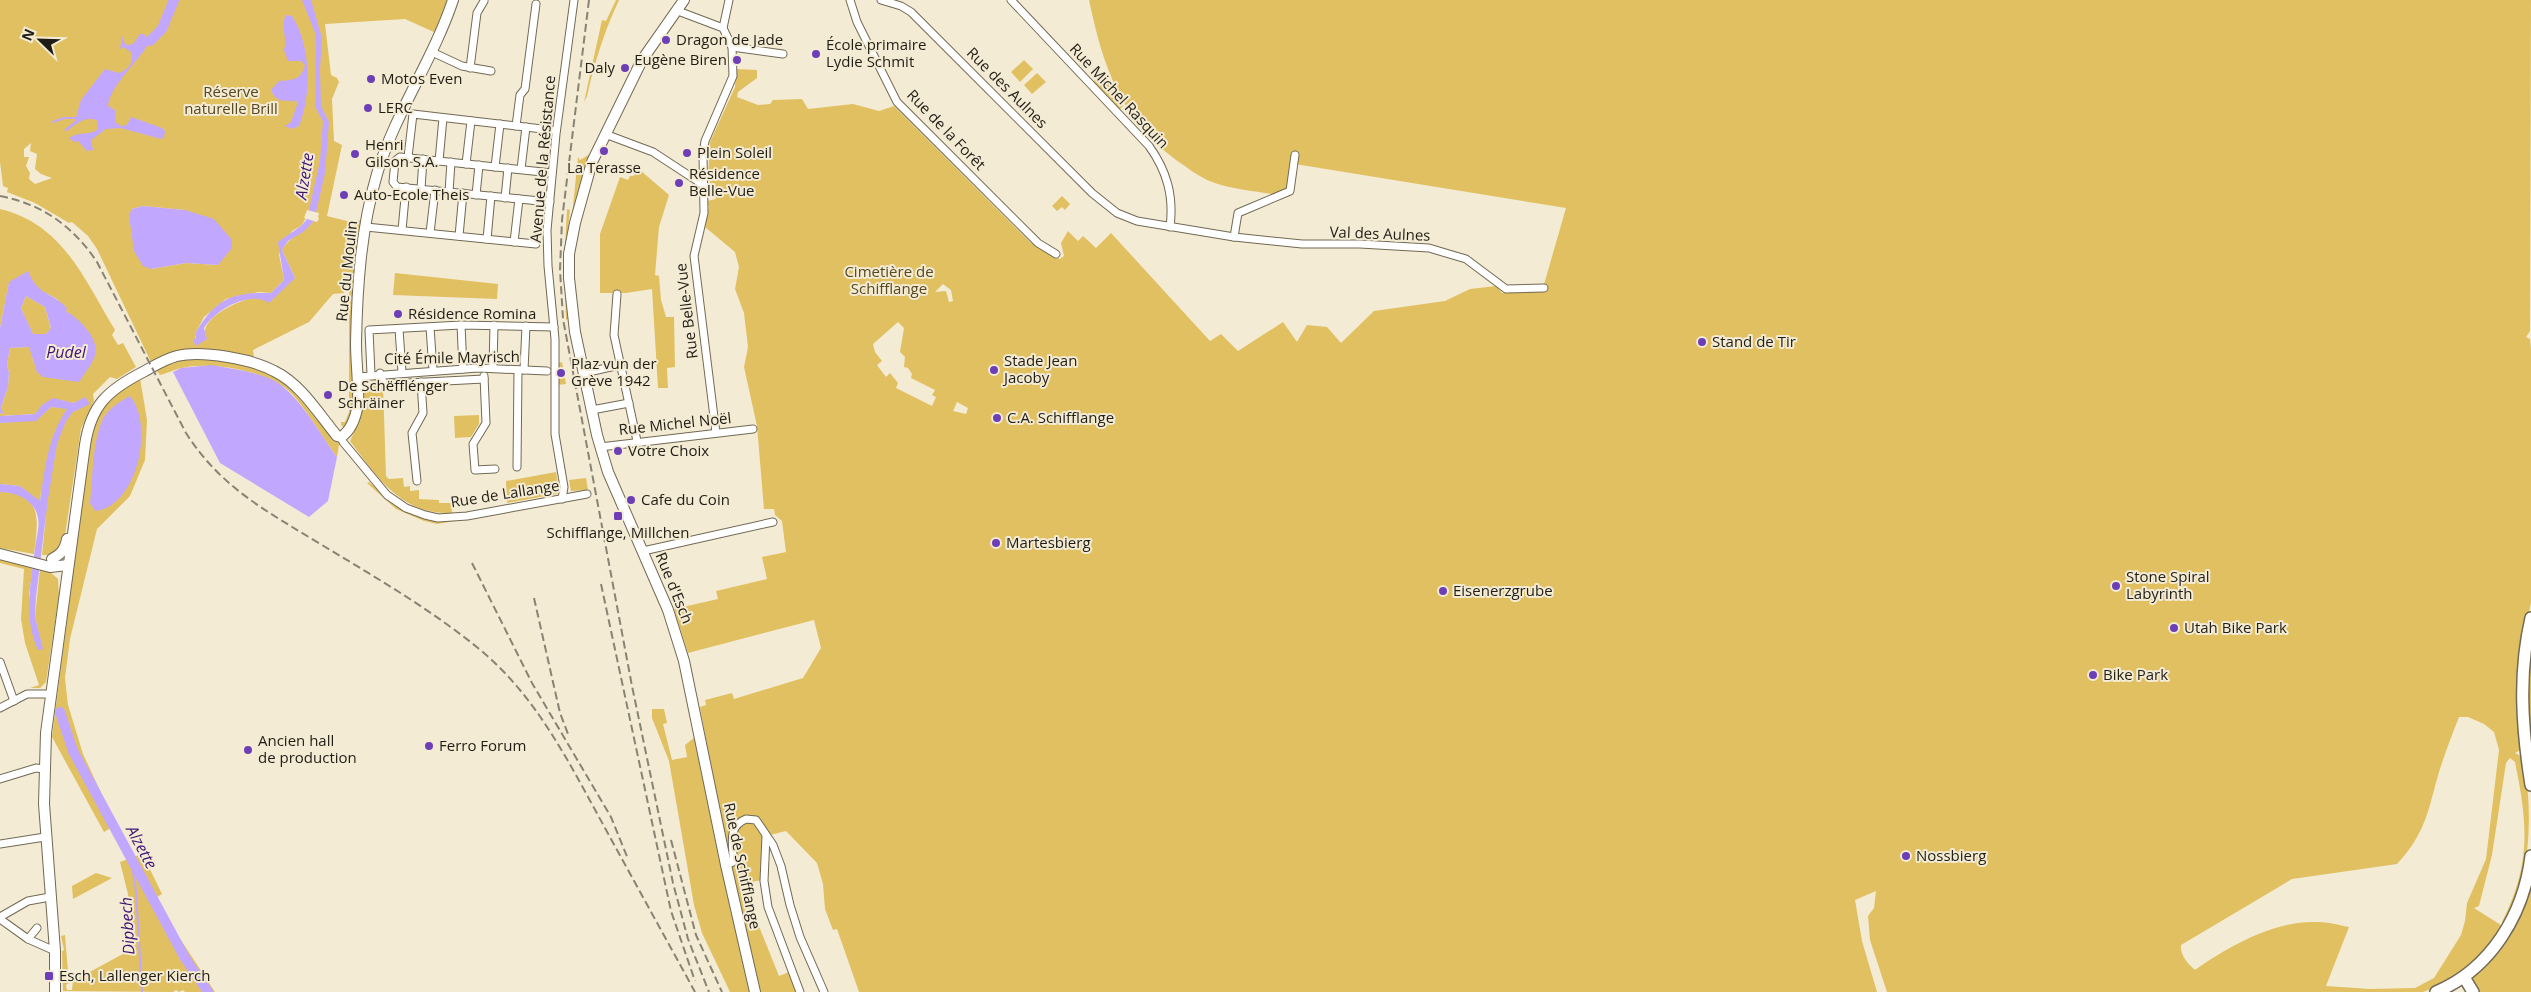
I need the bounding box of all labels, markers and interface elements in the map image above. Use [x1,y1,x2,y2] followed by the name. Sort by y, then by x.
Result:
[15,15,65,65] north arrow
[17,26,39,44] text: N
[676,29,783,49] place label: Dragon de Jade
[660,34,672,46] marker: Dragon de Jade
[826,34,926,71] place label: École primaire Lydie Schmit
[1066,39,1174,152] street label: Rue Michel Rasquin
[963,43,1052,132] street label: Rue des Aulnes
[810,48,822,60] marker: École primaire Lydie Schmit
[634,49,727,69] place label: Eugène Biren
[731,54,743,66] marker: Eugène Biren
[584,57,615,77] place label: Daly
[619,62,631,74] marker: Daly
[381,68,462,88] place label: Motos Even
[365,73,377,85] marker: Motos Even
[525,74,559,243] street label: Avenue de la Résistance
[184,81,278,118] park label: Réserve naturelle Brill
[903,85,990,174] street label: Rue de la Forêt
[378,97,413,117] place label: LERC
[362,102,374,114] marker: LERC
[365,134,438,171] place label: Henri Gilson S.A.
[697,142,772,162] place label: Plein Soleil
[598,145,610,157] marker: La Terasse
[681,147,693,159] marker: Plein Soleil
[349,148,361,160] marker: Henri Gilson S.A.
[289,151,319,202] water label: Alzette
[567,157,641,177] place label: La Terasse
[689,163,760,200] place label: Résidence Belle-Vue
[673,177,685,189] marker: Résidence Belle-Vue
[354,184,469,204] place label: Auto-Ecole Theis
[338,189,350,201] marker: Auto-Ecole Theis
[331,219,361,322] street label: Rue du Moulin
[1329,221,1431,245] street label: Val des Aulnes
[844,261,934,298] park label: Cimetière de Schifflange
[670,262,702,360] street label: Rue Belle-Vue
[408,303,536,323] place label: Résidence Romina
[392,308,404,320] marker: Résidence Romina
[1712,331,1796,351] place label: Stand de Tir
[1696,336,1708,348] marker: Stand de Tir
[46,341,87,363] water label: Pudel
[384,346,520,368] street label: Cité Émile Mayrisch
[1002,350,1077,387] place label: Stade Jean Jacoby
[571,353,657,390] place label: Plaz vun der Grève 1942
[988,364,1000,376] marker: Stade Jean Jacoby
[555,367,567,379] marker: Plaz vun der Grève 1942
[338,375,448,412] place label: De Schëfflénger Schräiner
[322,389,334,401] marker: De Schëfflénger Schräiner
[618,407,732,439] street label: Rue Michel Noël
[1007,407,1114,427] place label: C.A. Schifflange
[991,412,1003,424] marker: C.A. Schifflange
[628,440,709,460] place label: Votre Choix
[612,445,624,457] marker: Votre Choix
[449,475,561,512] street label: Rue de Lallange
[641,489,730,509] place label: Cafe du Coin
[625,494,637,506] marker: Cafe du Coin
[612,510,624,522] marker: Schifflange, Millchen
[546,522,690,542] place label: Schifflange, Millchen
[1006,532,1091,552] place label: Martesbierg
[990,537,1002,549] marker: Martesbierg
[652,549,698,626] street label: Rue d'Esch
[2126,566,2210,603] place label: Stone Spiral Labyrinth
[1453,580,1553,600] place label: Eisenerzgrube
[2110,580,2122,592] marker: Stone Spiral Labyrinth
[1437,585,1449,597] marker: Eisenerzgrube
[2184,617,2287,637] place label: Utah Bike Park
[2168,622,2180,634] marker: Utah Bike Park
[2103,664,2168,684] place label: Bike Park
[2087,669,2099,681] marker: Bike Park
[258,730,357,767] place label: Ancien hall de production
[439,735,526,755] place label: Ferro Forum
[423,740,435,752] marker: Ferro Forum
[242,744,254,756] marker: Ancien hall de production
[720,801,766,931] street label: Rue de Schifflange
[121,820,163,873] water label: Alzette
[1916,845,1986,865] place label: Nossbierg
[1900,850,1912,862] marker: Nossbierg
[115,897,139,955] water label: Dipbech
[59,965,211,985] place label: Esch, Lallenger Kierch
[43,970,55,982] marker: Esch, Lallenger Kierch

